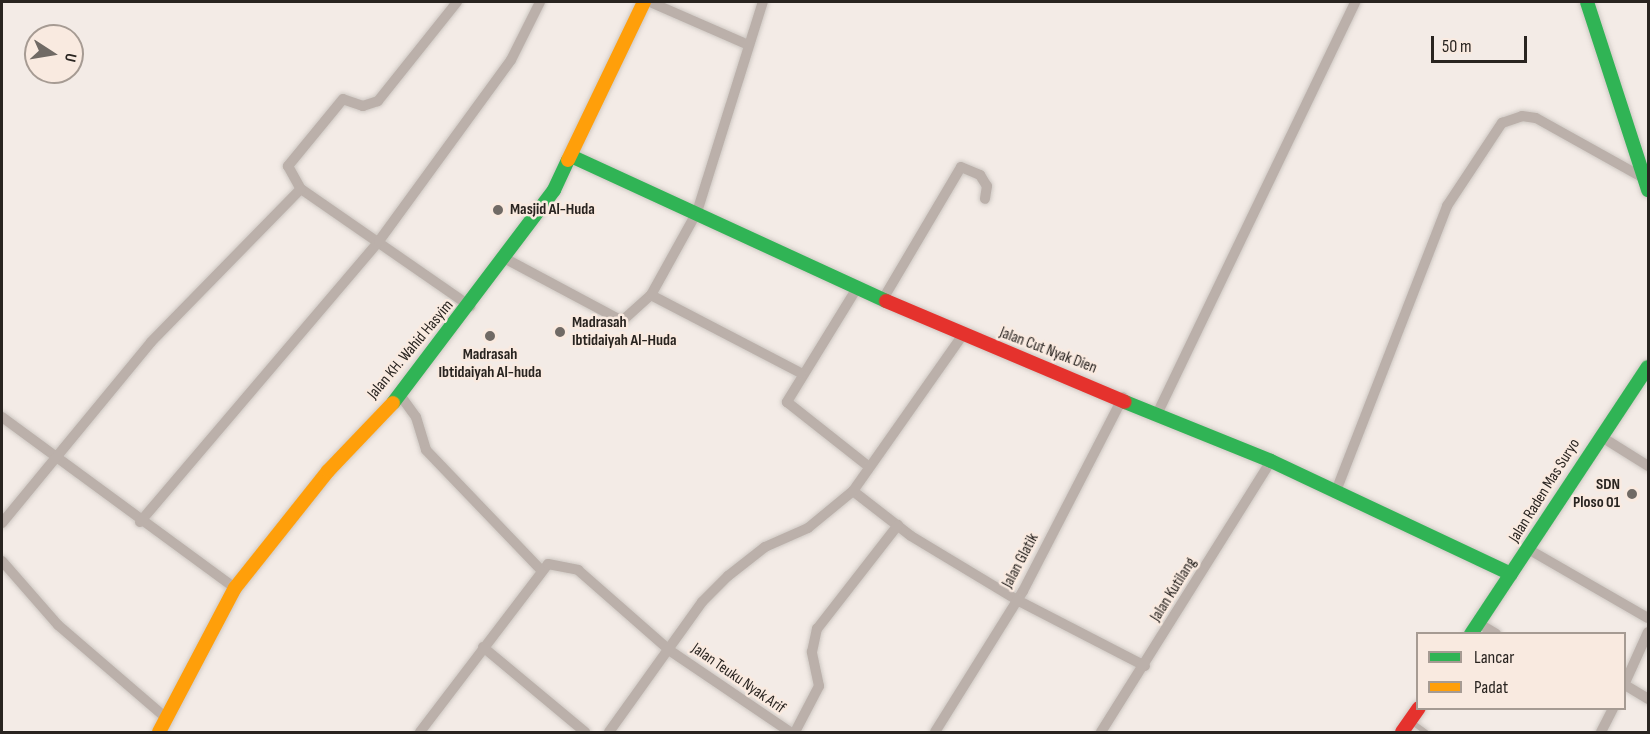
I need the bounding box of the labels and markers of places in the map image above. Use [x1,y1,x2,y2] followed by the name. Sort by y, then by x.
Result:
[510,200,595,220] place label: Masjid Al-Huda
[491,203,505,217] marker: Masjid Al-Huda
[572,313,677,351] place label: Madrasah Ibtidaiyah Al-Huda
[553,325,567,339] marker: Madrasah Ibtidaiyah Al-Huda
[483,329,497,343] marker: Madrasah Ibtidaiyah Al-huda
[438,345,542,383] place label: Madrasah Ibtidaiyah Al-huda
[1573,475,1620,513] place label: SDN Ploso 01
[1625,487,1639,501] marker: SDN Ploso 01

